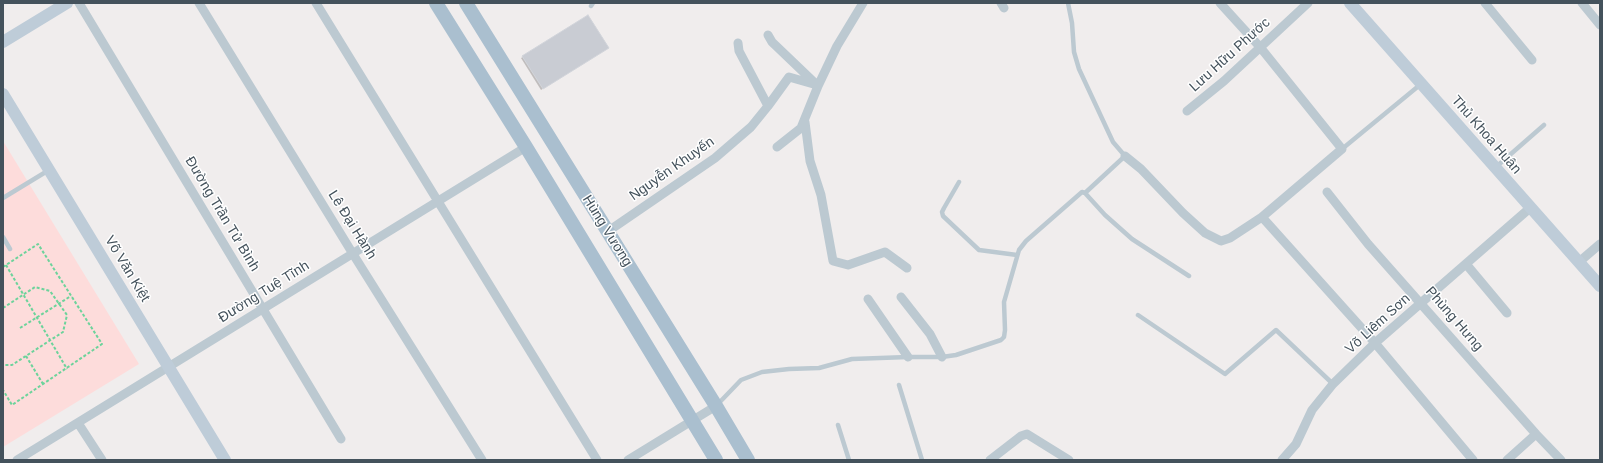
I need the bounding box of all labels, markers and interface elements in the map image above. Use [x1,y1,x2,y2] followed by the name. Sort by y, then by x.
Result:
[1186,14,1274,96] street label: Lưu Hữu Phước
[1447,92,1525,178] street label: Thủ Khoa Huân
[626,134,718,204] street label: Nguyễn Khuyến
[181,154,263,274] street label: Đường Trần Tử Bình
[324,188,380,262] street label: Lê Đại Hành
[578,192,636,270] street label: Hùng Vương
[101,233,153,305] street label: Võ Văn Kiệt
[216,257,312,327] street label: Đường Tuệ Tĩnh
[1422,284,1486,354] street label: Phùng Hưng
[1342,290,1414,358] street label: Võ Liêm Sơn

